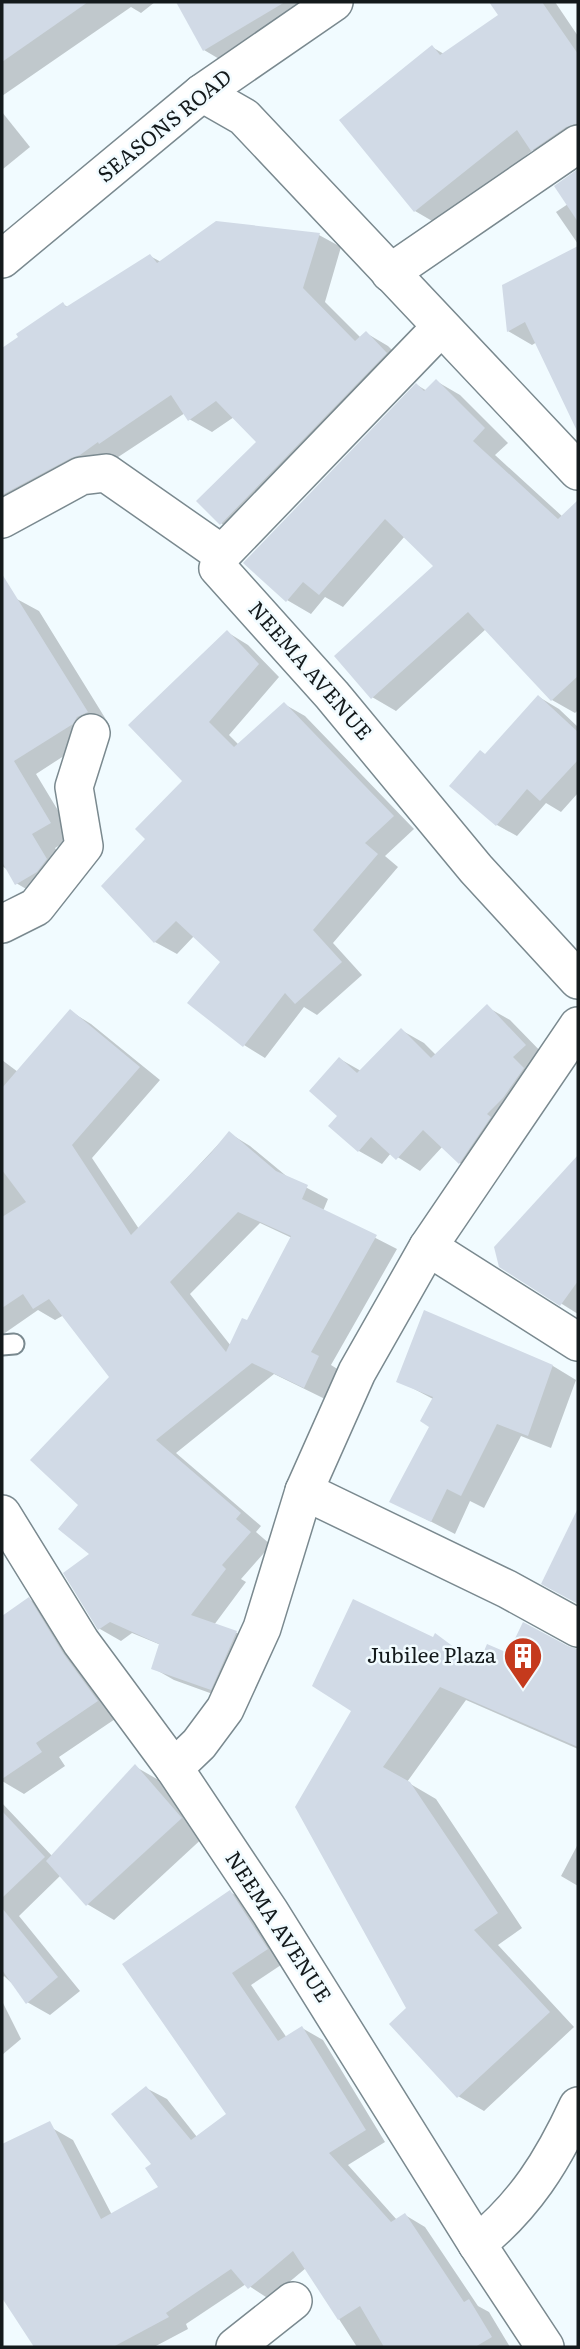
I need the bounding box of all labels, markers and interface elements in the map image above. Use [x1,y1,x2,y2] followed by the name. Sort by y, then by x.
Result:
[90,60,237,188] street label: SEASONS ROAD
[243,593,381,746] street label: NEEMA AVENUE
[502,1635,544,1690] building icon: Jubilee Plaza
[367,1638,497,1669] place label: Jubilee Plaza
[219,1844,341,2007] street label: NEEMA AVENUE

